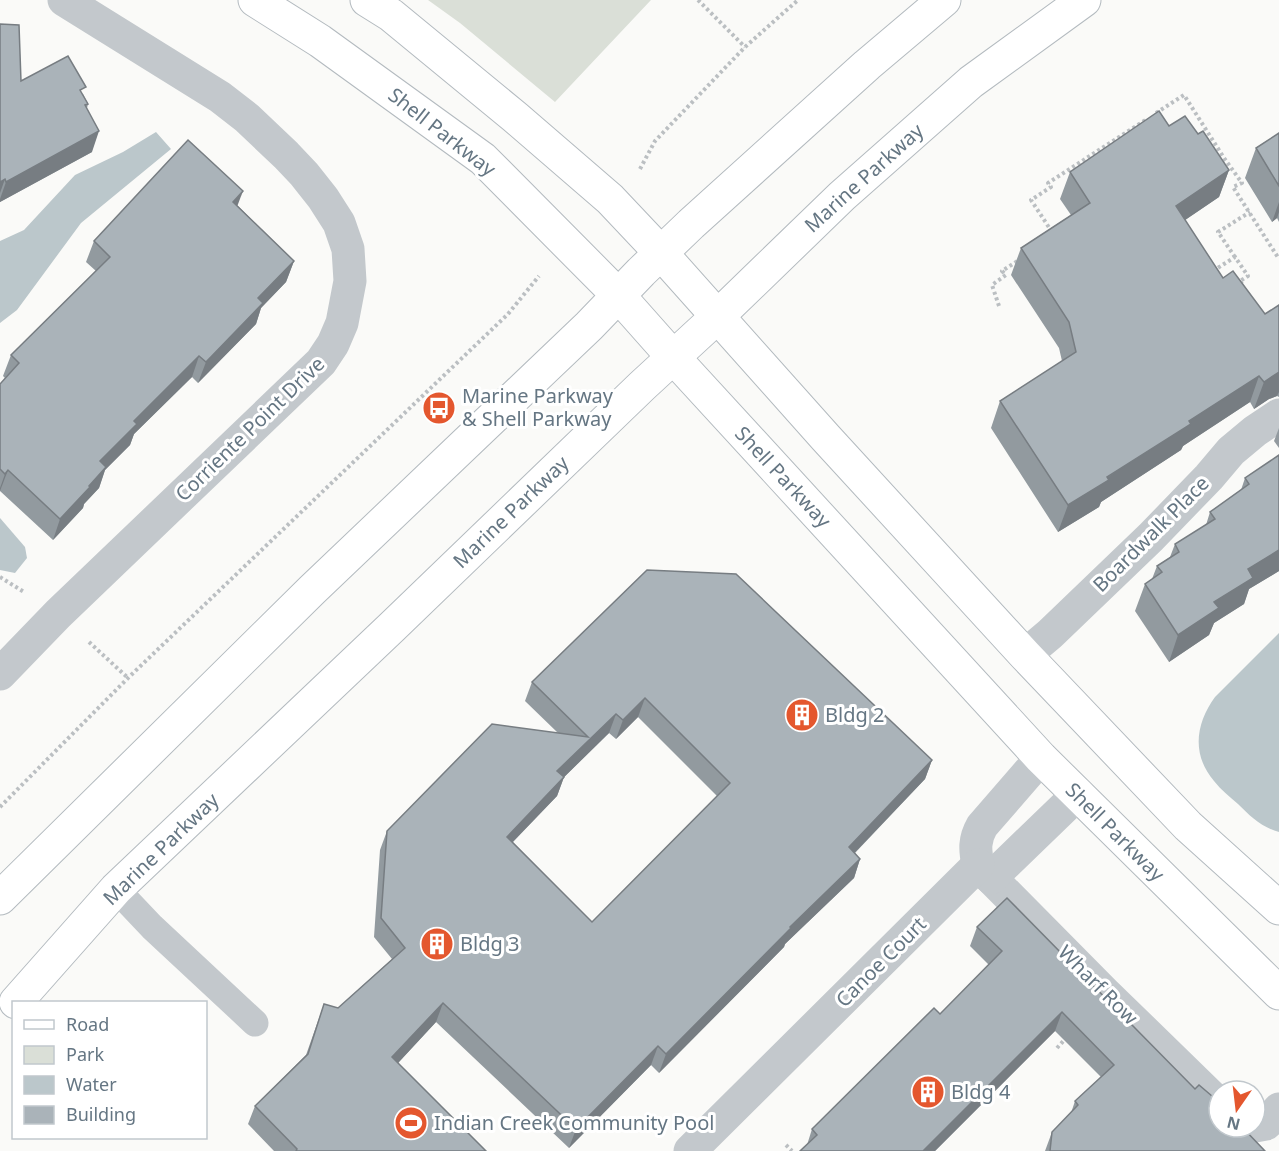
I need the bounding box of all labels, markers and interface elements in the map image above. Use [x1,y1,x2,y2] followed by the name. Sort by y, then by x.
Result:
[383,81,502,183] street label: Shell Parkway
[799,117,929,238] street label: Marine Parkway
[169,350,330,507] street label: Corriente Point Drive
[462,382,614,432] place label: Marine Parkway & Shell Parkway
[421,390,457,426] bus stop icon: Marine Parkway & Shell Parkway
[729,420,838,534] street label: Shell Parkway
[447,449,575,574] street label: Marine Parkway
[1087,470,1215,598] street label: Boardwalk Place
[784,697,820,733] building icon: Bldg 2
[825,701,884,728] place label: Bldg 2
[1060,776,1171,888] street label: Shell Parkway
[97,786,225,911] street label: Marine Parkway
[830,911,932,1013] street label: Canoe Court
[419,926,455,962] building icon: Bldg 3
[460,930,519,957] place label: Bldg 3
[1053,939,1144,1031] street label: Wharf Row
[12,1001,207,1139] legend
[66,1012,109,1036] text: Road
[66,1042,104,1066] text: Park
[66,1072,117,1096] text: Water
[910,1074,946,1110] building icon: Bldg 4
[951,1078,1011,1105] place label: Bldg 4
[1207,1079,1267,1139] north arrow
[66,1102,136,1126] text: Building
[393,1105,429,1141] sports icon: Indian Creek Community Pool
[434,1109,714,1136] place label: Indian Creek Community Pool
[1224,1111,1242,1136] text: N

